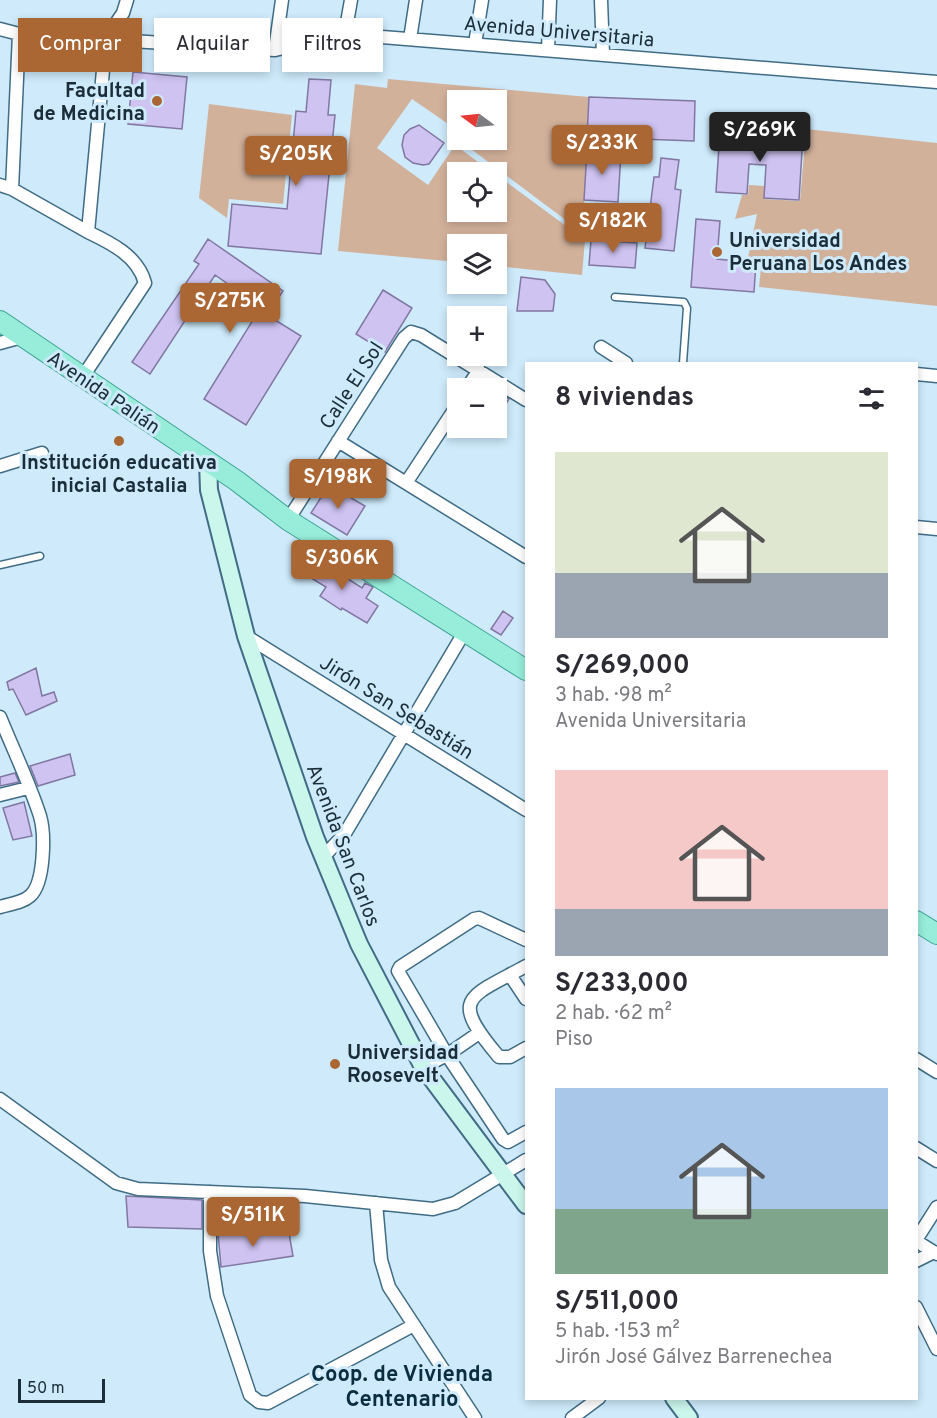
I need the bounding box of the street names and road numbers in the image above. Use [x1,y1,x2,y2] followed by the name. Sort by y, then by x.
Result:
[462,12,655,54] street label: Avenida Universitaria
[315,337,391,435] street label: Calle El Sol
[41,346,165,441] street label: Avenida Palián
[314,651,478,767] street label: Jirón San Sebastián
[299,761,385,931] street label: Avenida San Carlos

